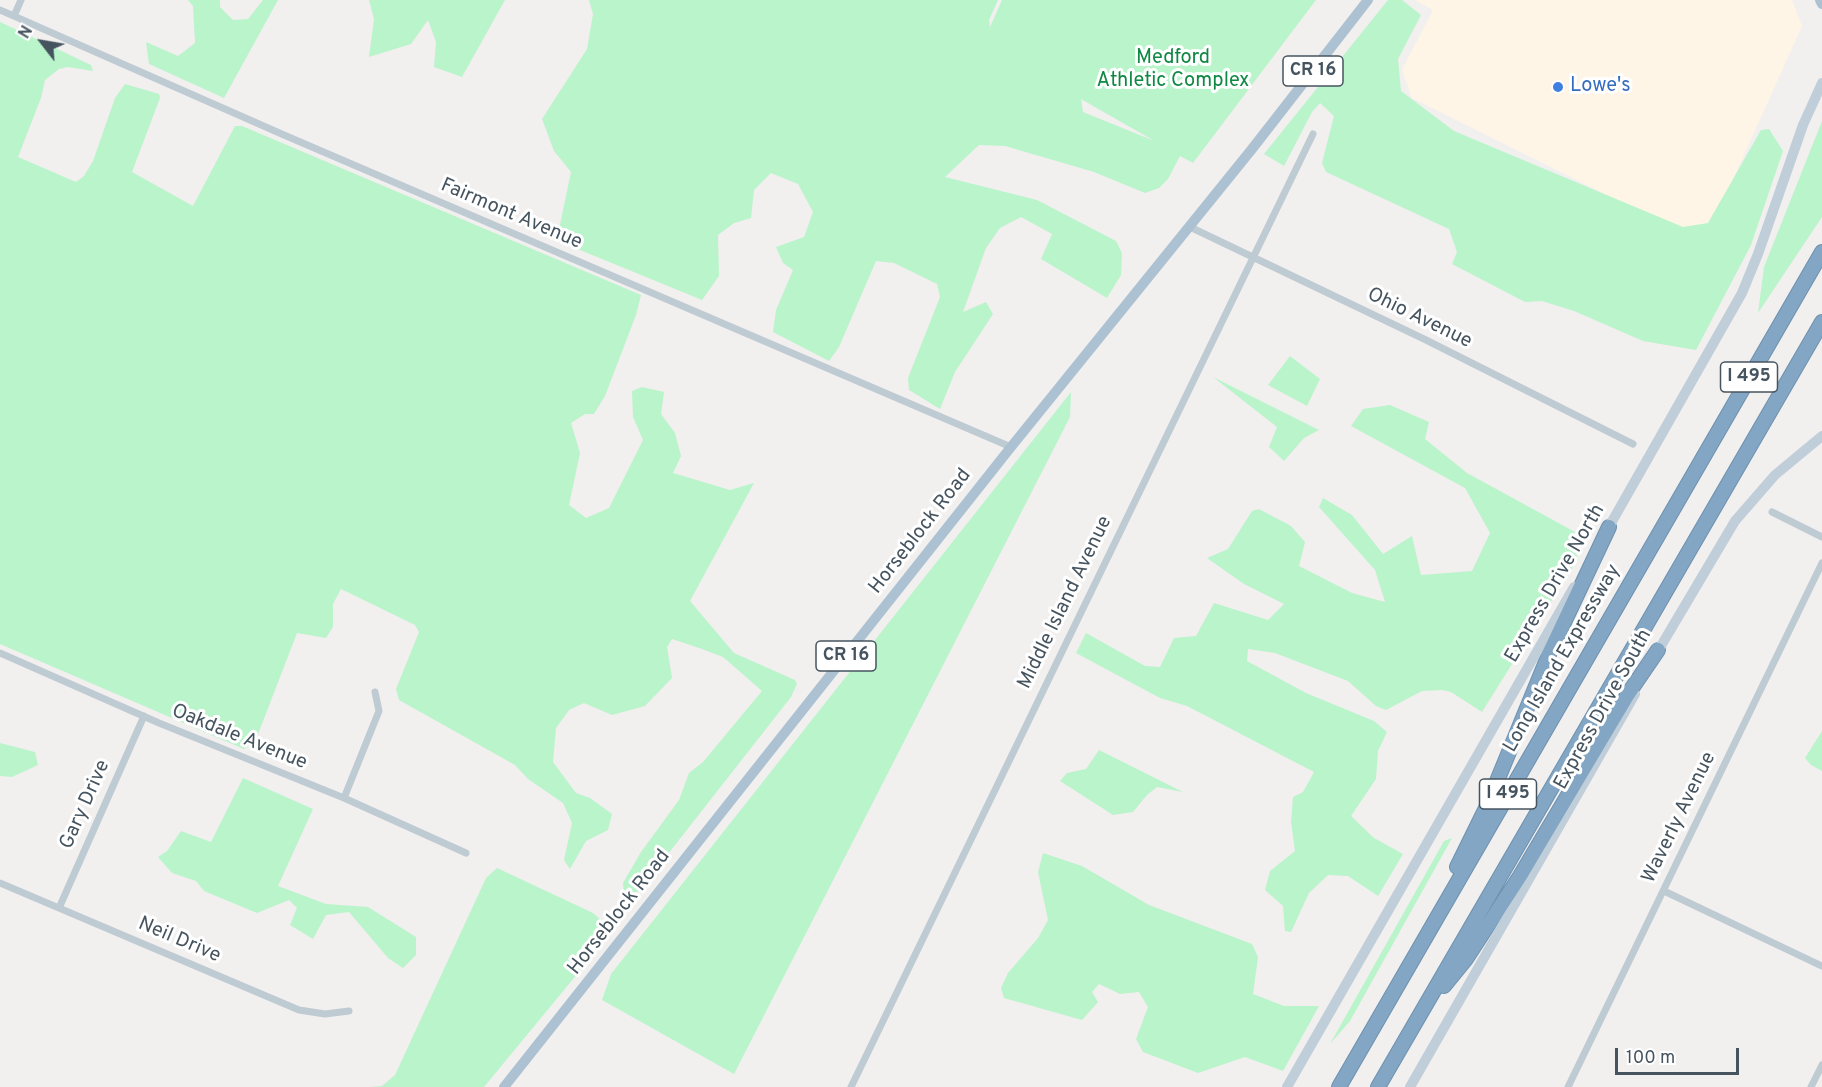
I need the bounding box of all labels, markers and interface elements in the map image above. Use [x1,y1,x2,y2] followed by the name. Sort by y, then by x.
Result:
[12,12,72,72] north arrow
[15,23,38,43] text: N
[1097,47,1249,94] park label: Medford Athletic Complex
[1283,56,1343,86] road number: CR 16
[1570,75,1631,99] place label: Lowe's
[1551,80,1565,94] marker: Lowe's
[437,174,585,256] street label: Fairmont Avenue
[1363,283,1475,355] street label: Ohio Avenue
[1720,362,1778,392] road number: I 495
[865,465,977,599] street label: Horseblock Road
[1501,501,1611,667] street label: Express Drive North
[1014,513,1118,693] street label: Middle Island Avenue
[1499,561,1627,757] street label: Long Island Expressway
[1550,626,1658,794] street label: Express Drive South
[816,641,876,671] road number: CR 16
[168,700,310,776] street label: Oakdale Avenue
[1638,749,1722,887] street label: Waverly Avenue
[56,757,116,853] street label: Gary Drive
[1480,779,1537,809] road number: I 495
[564,846,676,980] street label: Horseblock Road
[134,913,224,969] street label: Neil Drive
[1618,1036,1742,1074] scale bar
[1626,1047,1675,1070] text: 100 m

